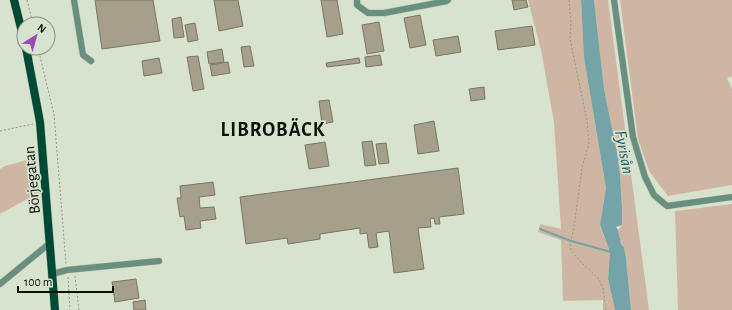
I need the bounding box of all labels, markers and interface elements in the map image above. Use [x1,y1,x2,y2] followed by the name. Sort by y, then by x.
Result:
[16,16,56,56] north arrow
[35,22,48,35] text: N
[221,118,325,140] district label: LIBROBÄCK
[612,129,637,175] water label: Fyrisån
[21,145,44,215] street label: Börjegatan
[18,268,113,294] scale bar
[24,276,52,288] text: 100 m

